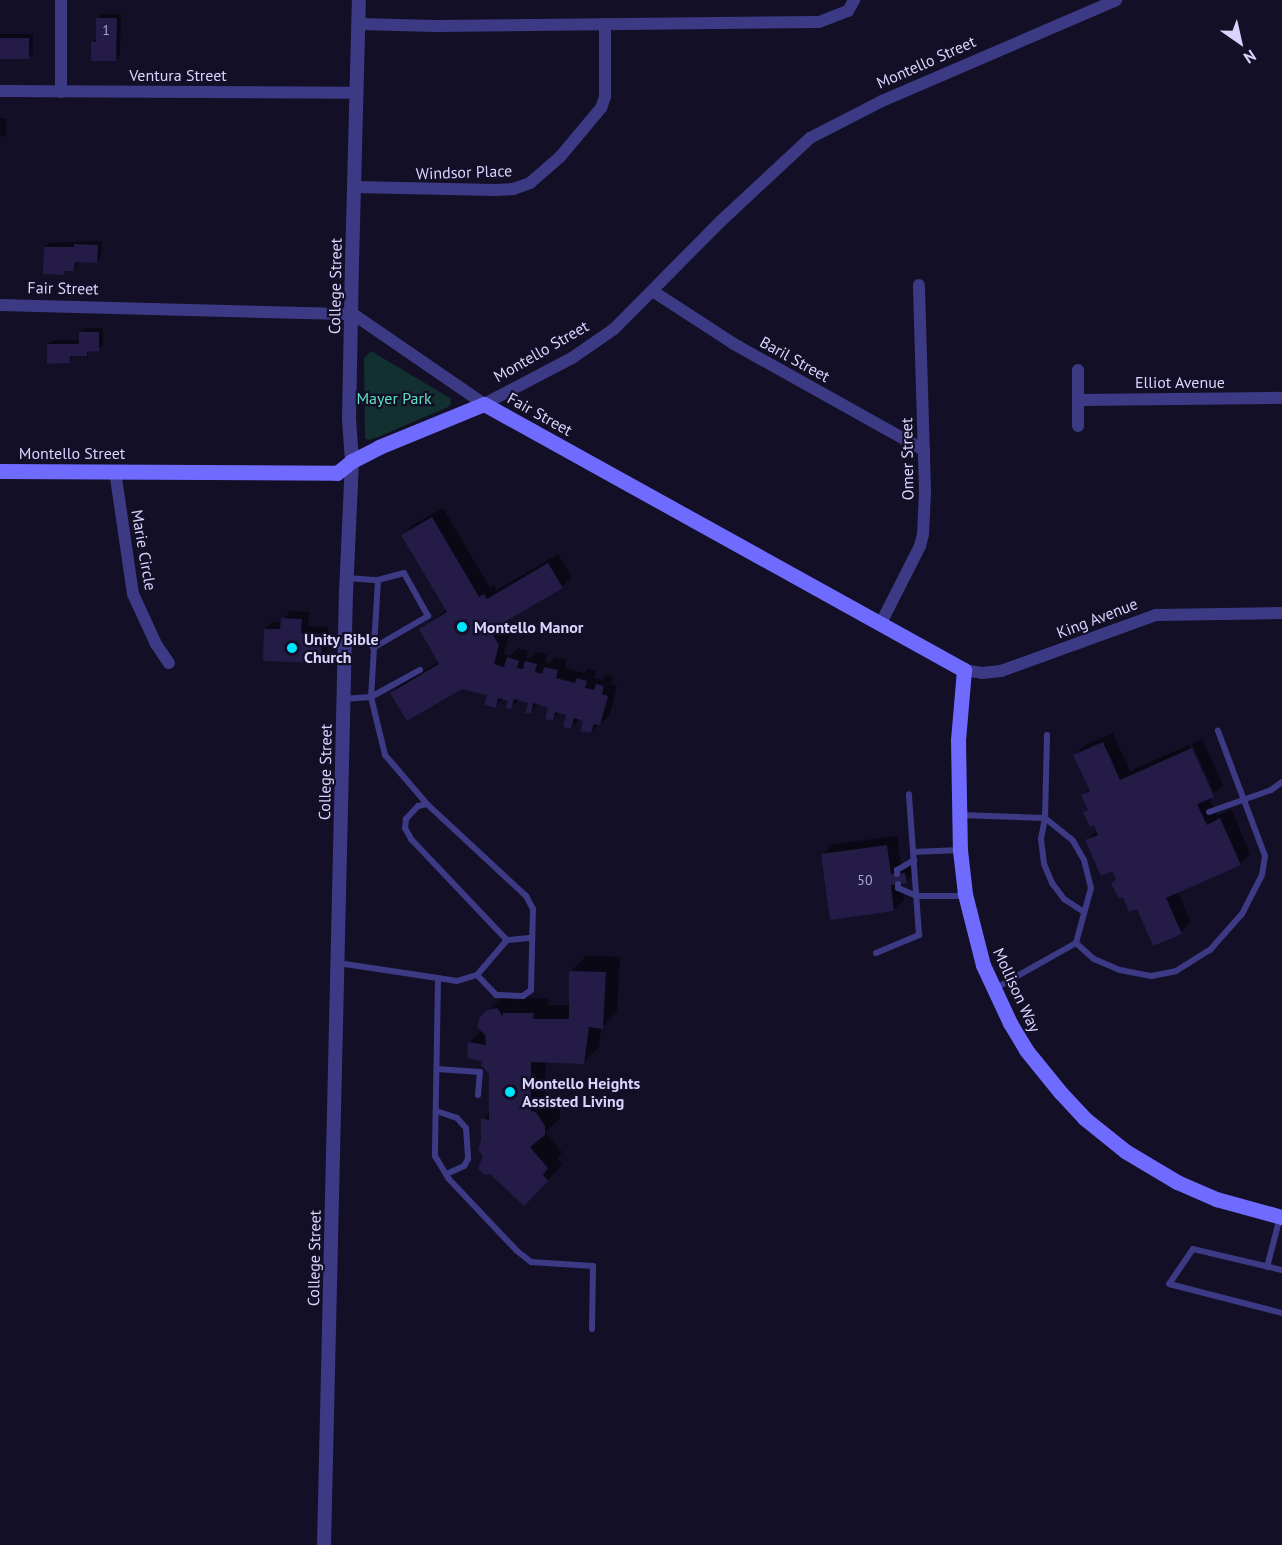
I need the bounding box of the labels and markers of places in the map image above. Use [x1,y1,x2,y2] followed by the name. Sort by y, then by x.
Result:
[474,617,583,637] place label: Montello Manor
[455,620,469,634] marker: Montello Manor
[304,629,379,667] place label: Unity Bible Church
[285,641,299,655] marker: Unity Bible Church
[522,1073,640,1111] place label: Montello Heights Assisted Living
[503,1085,517,1099] marker: Montello Heights Assisted Living

